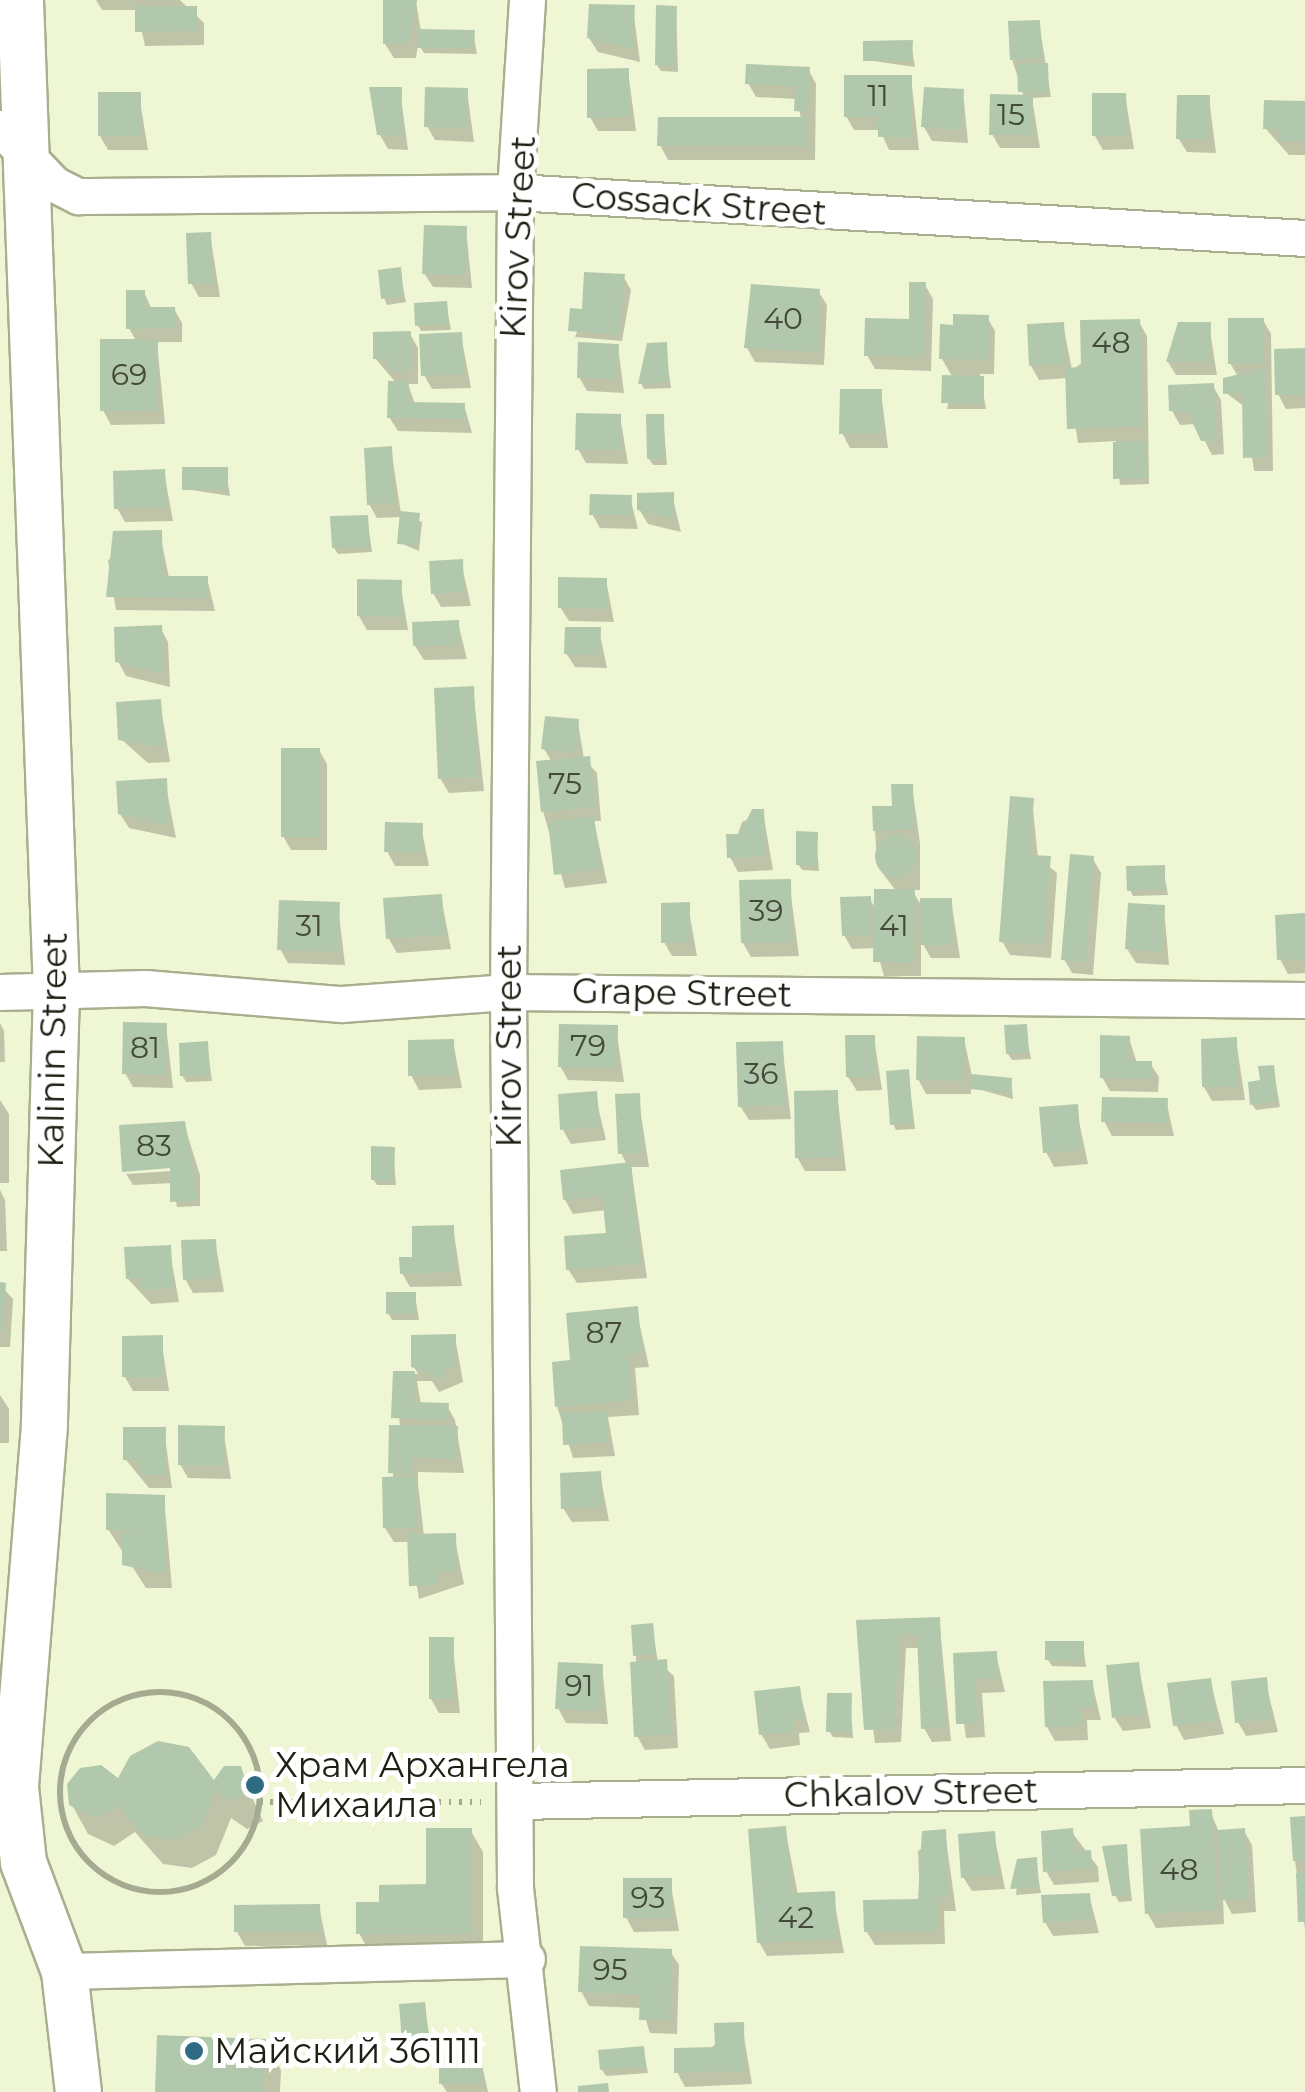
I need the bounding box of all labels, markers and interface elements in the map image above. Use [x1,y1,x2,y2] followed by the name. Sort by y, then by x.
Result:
[867,78,889,114] house number: 11
[997,97,1025,133] house number: 15
[492,134,544,340] street label: Kirov Street
[570,174,828,234] street label: Cossack Street
[763,301,803,337] house number: 40
[1091,325,1131,361] house number: 48
[111,357,147,393] house number: 69
[548,766,582,802] house number: 75
[748,893,784,929] house number: 39
[295,908,323,944] house number: 31
[879,908,909,944] house number: 41
[30,932,76,1168] street label: Kalinin Street
[488,944,530,1148] street label: Kirov Street
[572,970,792,1016] street label: Grape Street
[570,1028,606,1064] house number: 79
[130,1030,160,1066] house number: 81
[743,1056,779,1092] house number: 36
[136,1128,172,1164] house number: 83
[586,1315,622,1351] house number: 87
[564,1668,594,1704] house number: 91
[275,1744,570,1826] place label: Храм Архангела Михаила
[783,1770,1039,1816] street label: Chkalov Street
[244,1774,266,1796] marker: Храм Архангела Михаила
[1159,1852,1199,1888] house number: 48
[631,1880,665,1916] house number: 93
[778,1900,814,1936] house number: 42
[592,1952,628,1988] house number: 95
[214,2030,481,2072] place label: Майский 361111
[183,2040,205,2062] marker: Майский 361111

